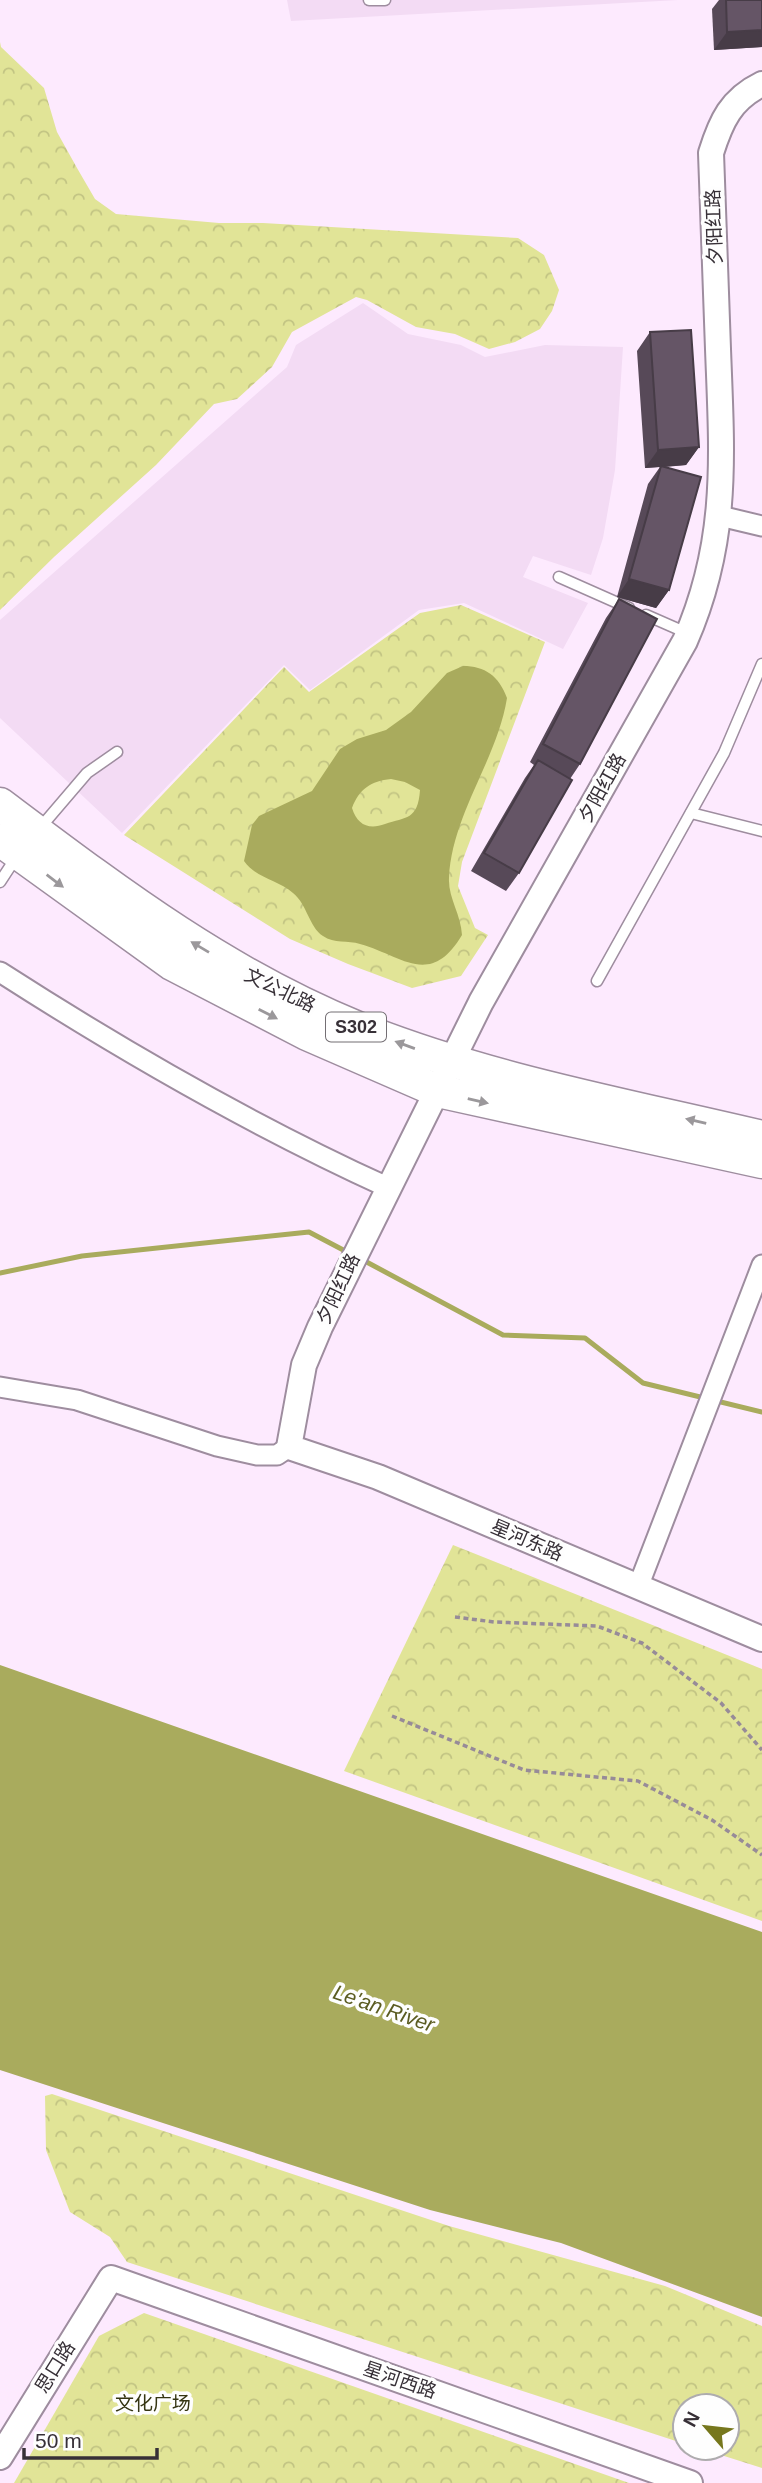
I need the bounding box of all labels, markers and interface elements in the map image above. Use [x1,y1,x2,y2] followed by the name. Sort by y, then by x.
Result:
[702,189,726,265] street label: 夕阳红路
[574,750,630,826] street label: 夕阳红路
[46,874,64,888] one-way arrow
[190,940,209,953] one-way arrow
[241,964,319,1016] street label: 文公北路
[258,1008,278,1020] one-way arrow
[326,1012,386,1042] road number: S302
[394,1039,415,1050] one-way arrow
[467,1096,489,1107] one-way arrow
[684,1115,706,1126] one-way arrow
[312,1250,364,1328] street label: 夕阳红路
[488,1515,566,1565] street label: 星河东路
[330,1980,439,2036] water label: Le'an River
[31,2337,79,2397] street label: 思口路
[361,2358,439,2402] street label: 星河西路
[671,2392,741,2462] north arrow
[115,2393,191,2414] park label: 文化广场
[679,2408,704,2430] text: N
[24,2416,158,2460] scale bar
[35,2429,82,2452] text: 50 m

